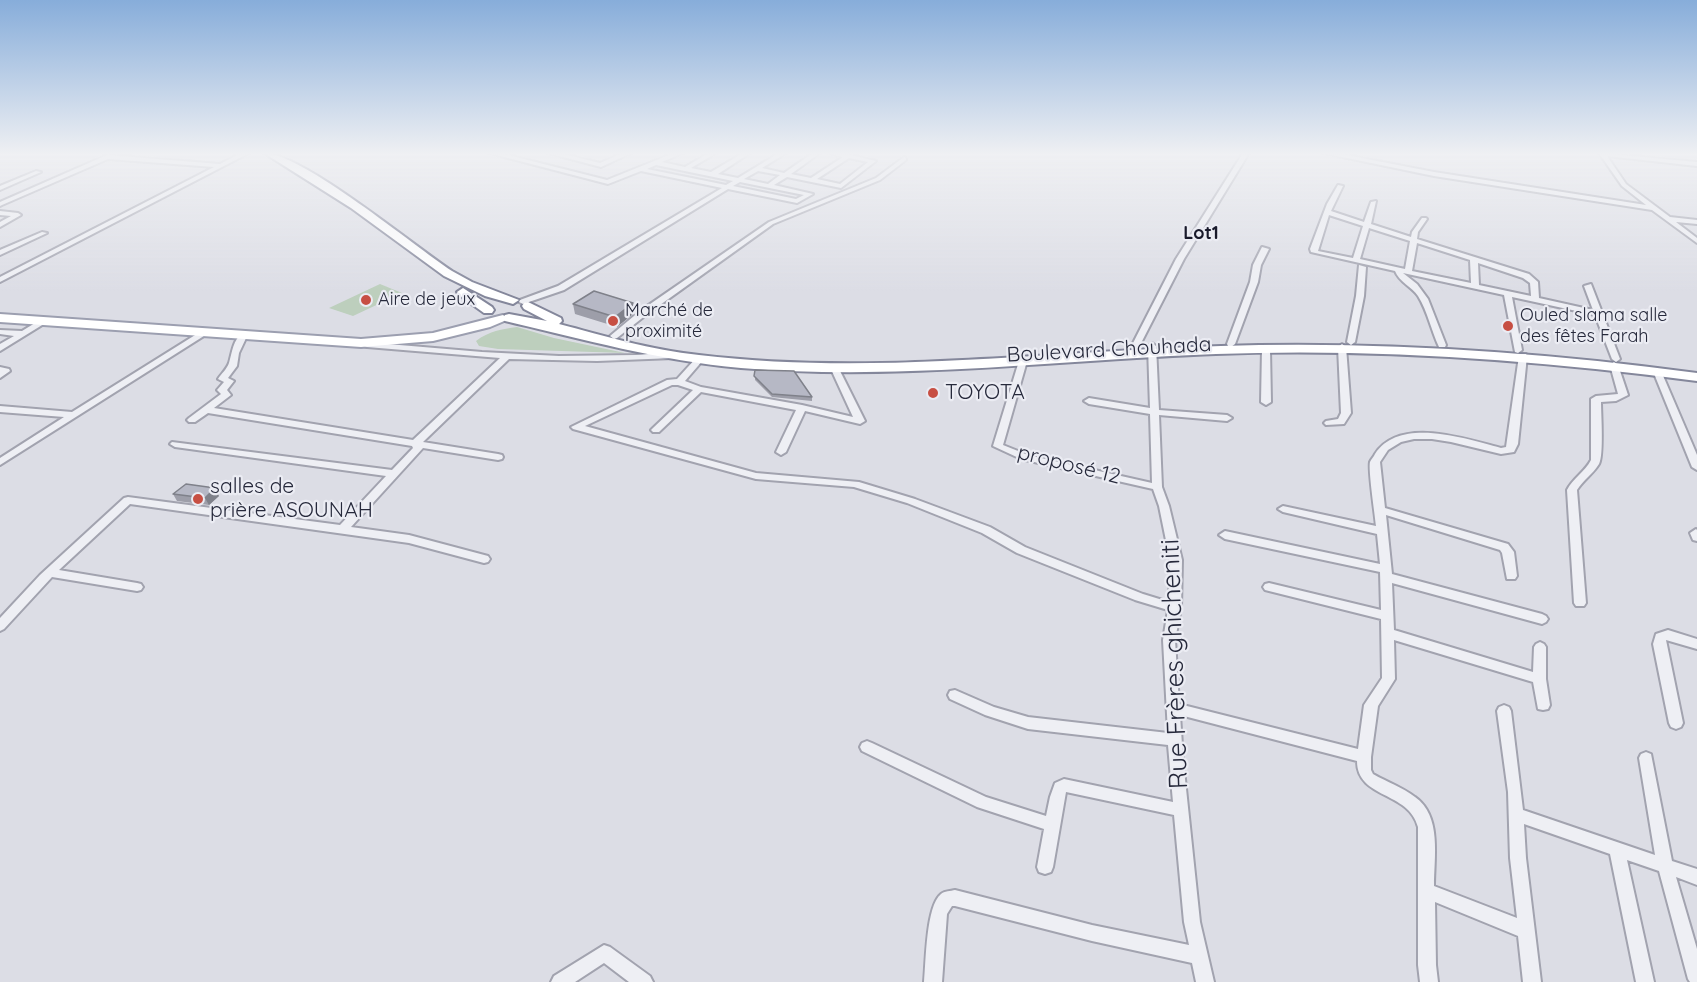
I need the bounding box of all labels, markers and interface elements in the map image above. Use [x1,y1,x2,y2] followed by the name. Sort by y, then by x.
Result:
[1183,223,1219,245] district label: Lot1
[378,289,475,311] place label: Aire de jeux
[359,293,373,307] marker: Aire de jeux
[625,300,713,342] place label: Marché de proximité
[1520,305,1667,348] place label: Ouled slama salle des fêtes Farah
[606,314,620,328] marker: Marché de proximité
[1501,319,1515,333] marker: Ouled slama salle des fêtes Farah
[1006,332,1212,368] street label: Boulevard Chouhada
[945,380,1025,406] place label: TOYOTA
[926,386,940,400] marker: TOYOTA
[1015,440,1123,490] street label: proposé 12
[210,474,373,524] place label: salles de prière ASOUNAH
[191,492,205,506] marker: salles de prière ASOUNAH
[1155,538,1195,790] street label: Rue Frères ghicheniti

